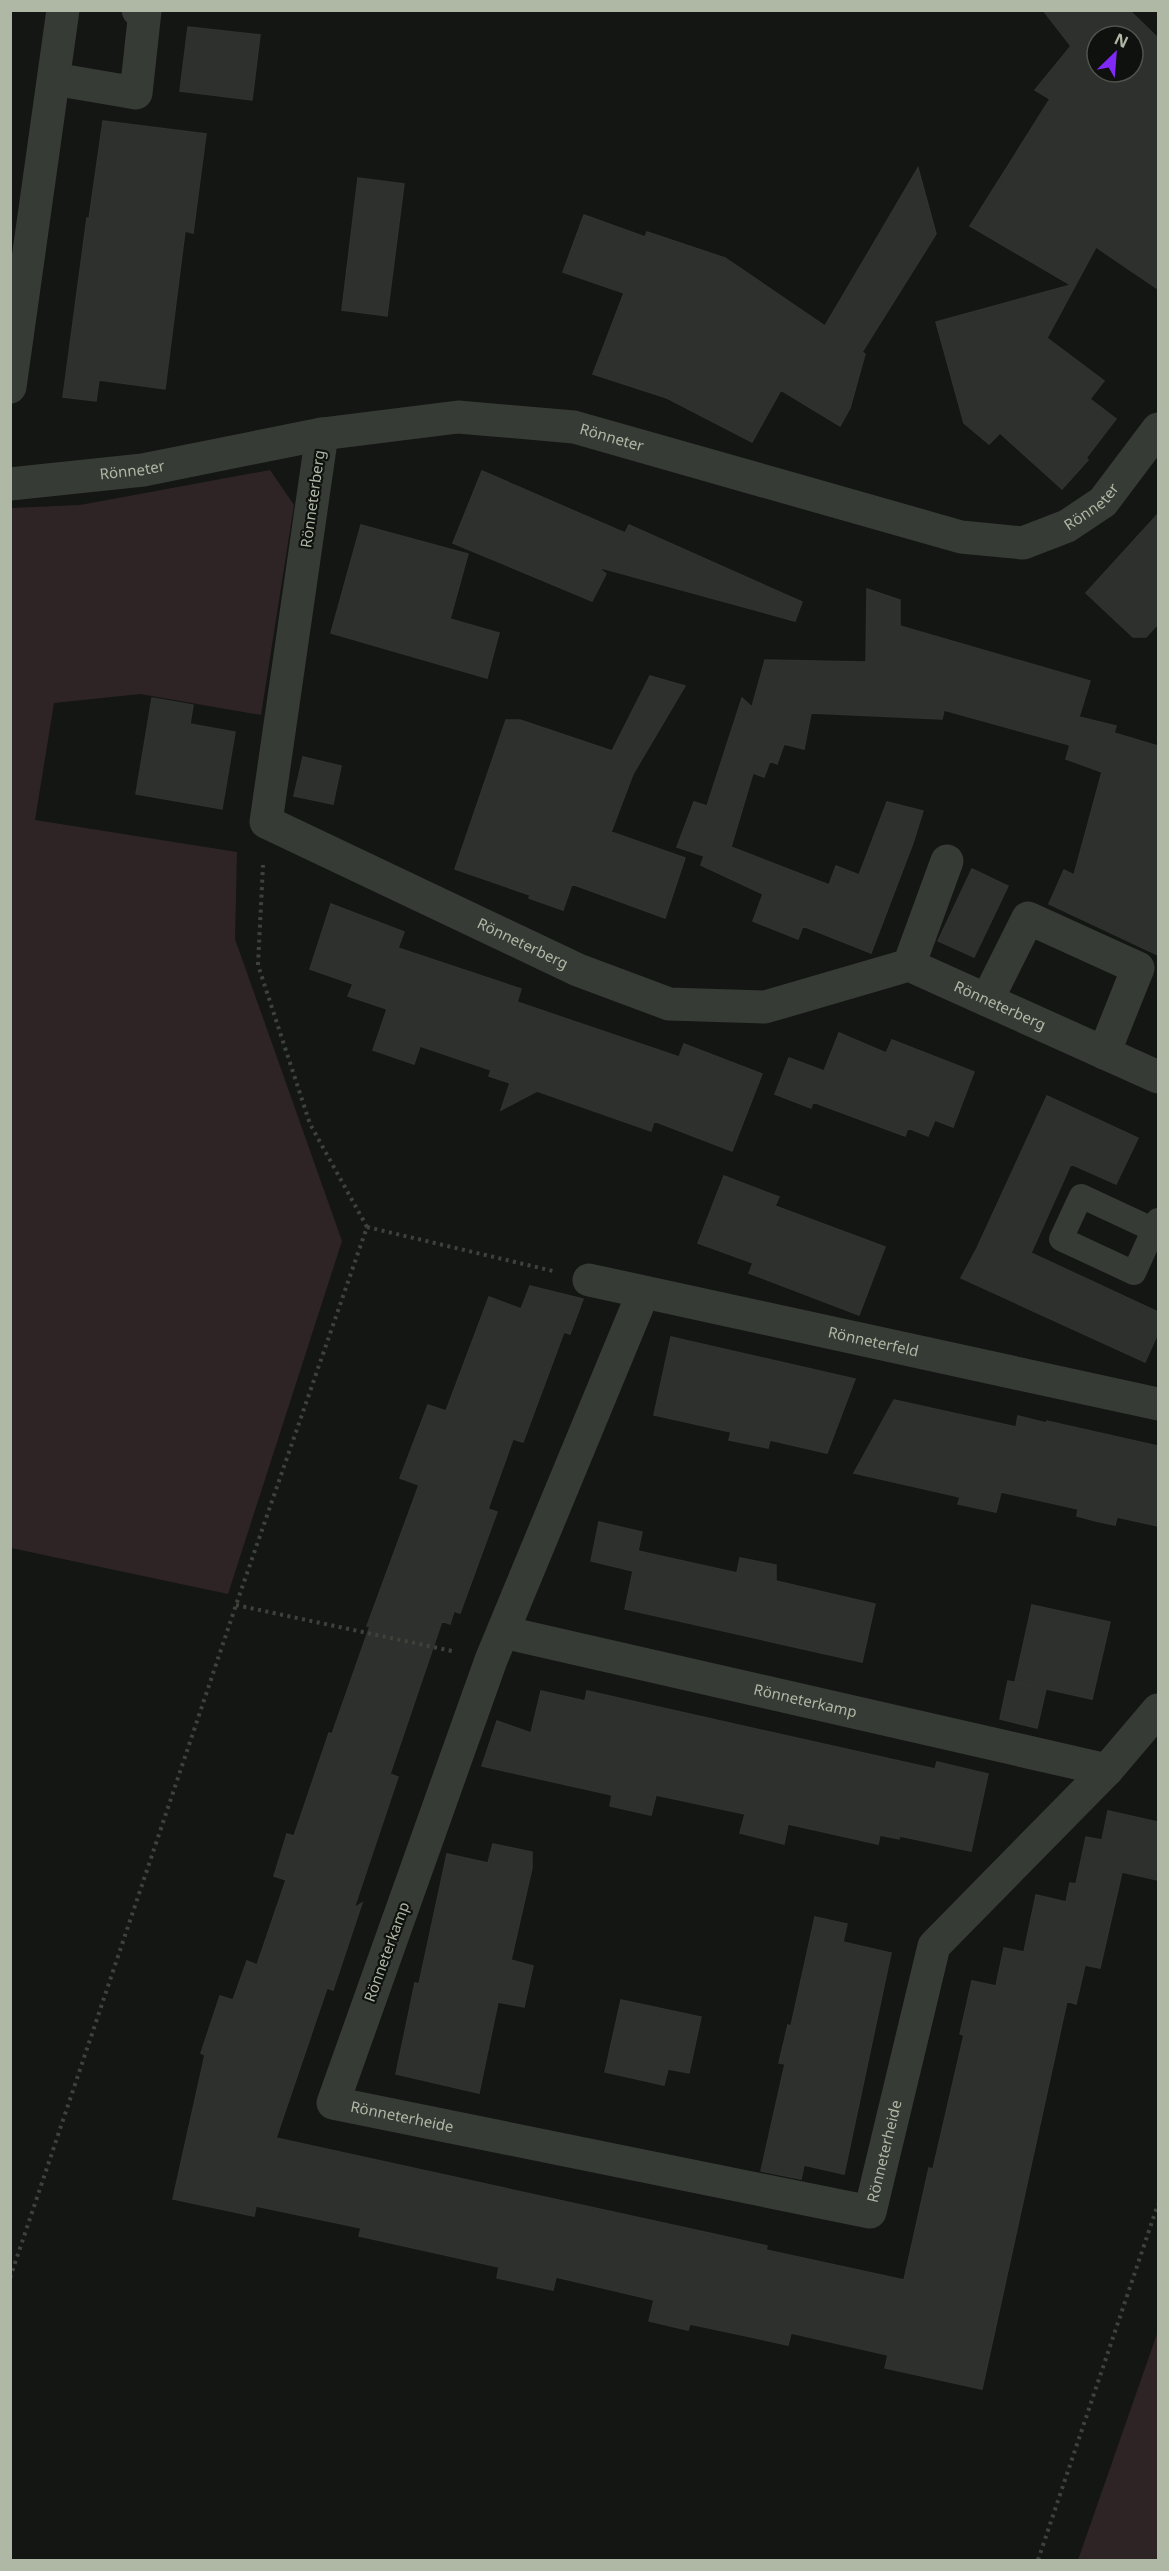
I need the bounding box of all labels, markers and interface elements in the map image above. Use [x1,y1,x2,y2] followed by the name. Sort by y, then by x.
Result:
[1085,24,1145,84] north arrow
[1111,28,1132,53] text: N
[578,418,646,455] street label: Rönneter
[295,449,329,549] street label: Rönneterberg
[99,455,166,484] street label: Rönneter
[1060,479,1123,534] street label: Rönneter
[474,913,572,973] street label: Rönneterberg
[951,976,1049,1034] street label: Rönneterberg
[826,1321,921,1361] street label: Rönneterfeld
[752,1679,859,1722] street label: Rönneterkamp
[359,1899,413,2004] street label: Rönneterkamp
[349,2096,456,2136] street label: Rönneterheide
[862,2098,906,2204] street label: Rönneterheide

